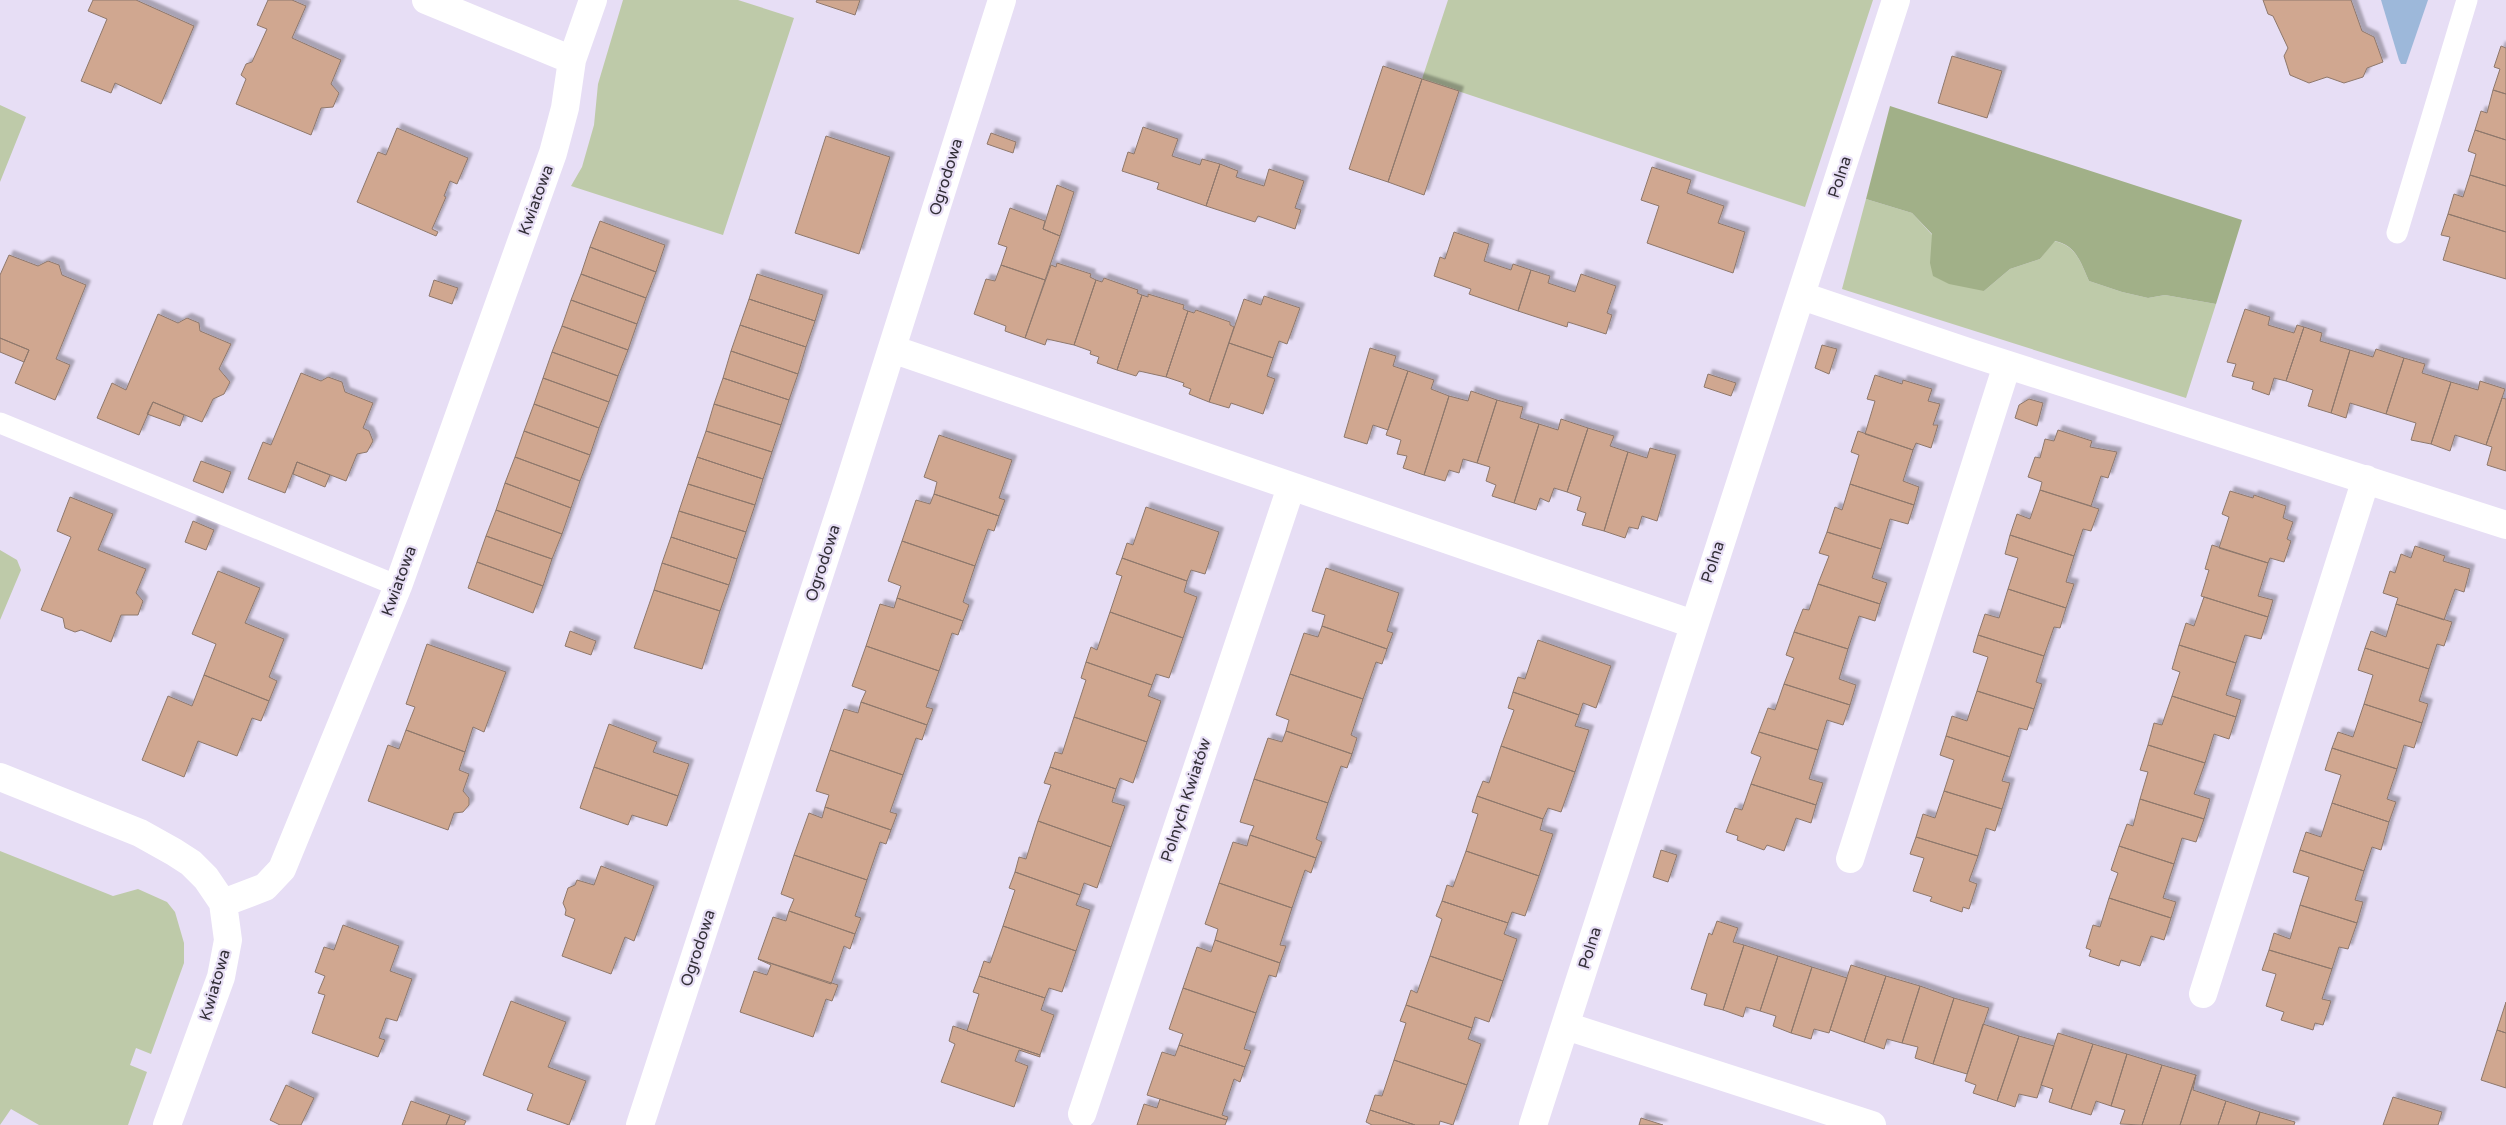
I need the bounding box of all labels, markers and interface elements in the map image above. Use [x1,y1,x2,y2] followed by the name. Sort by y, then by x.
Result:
[925,136,967,218] street label: Ogrodowa
[1824,153,1856,201] street label: Polna
[514,162,558,238] street label: Kwiatowa
[801,522,845,604] street label: Ogrodowa
[1697,538,1729,586] street label: Polna
[377,543,421,619] street label: Kwiatowa
[1157,735,1216,865] street label: Polnych Kwiatów
[676,907,720,989] street label: Ogrodowa
[1574,925,1606,971] street label: Polna
[195,947,235,1023] street label: Kwiatowa

